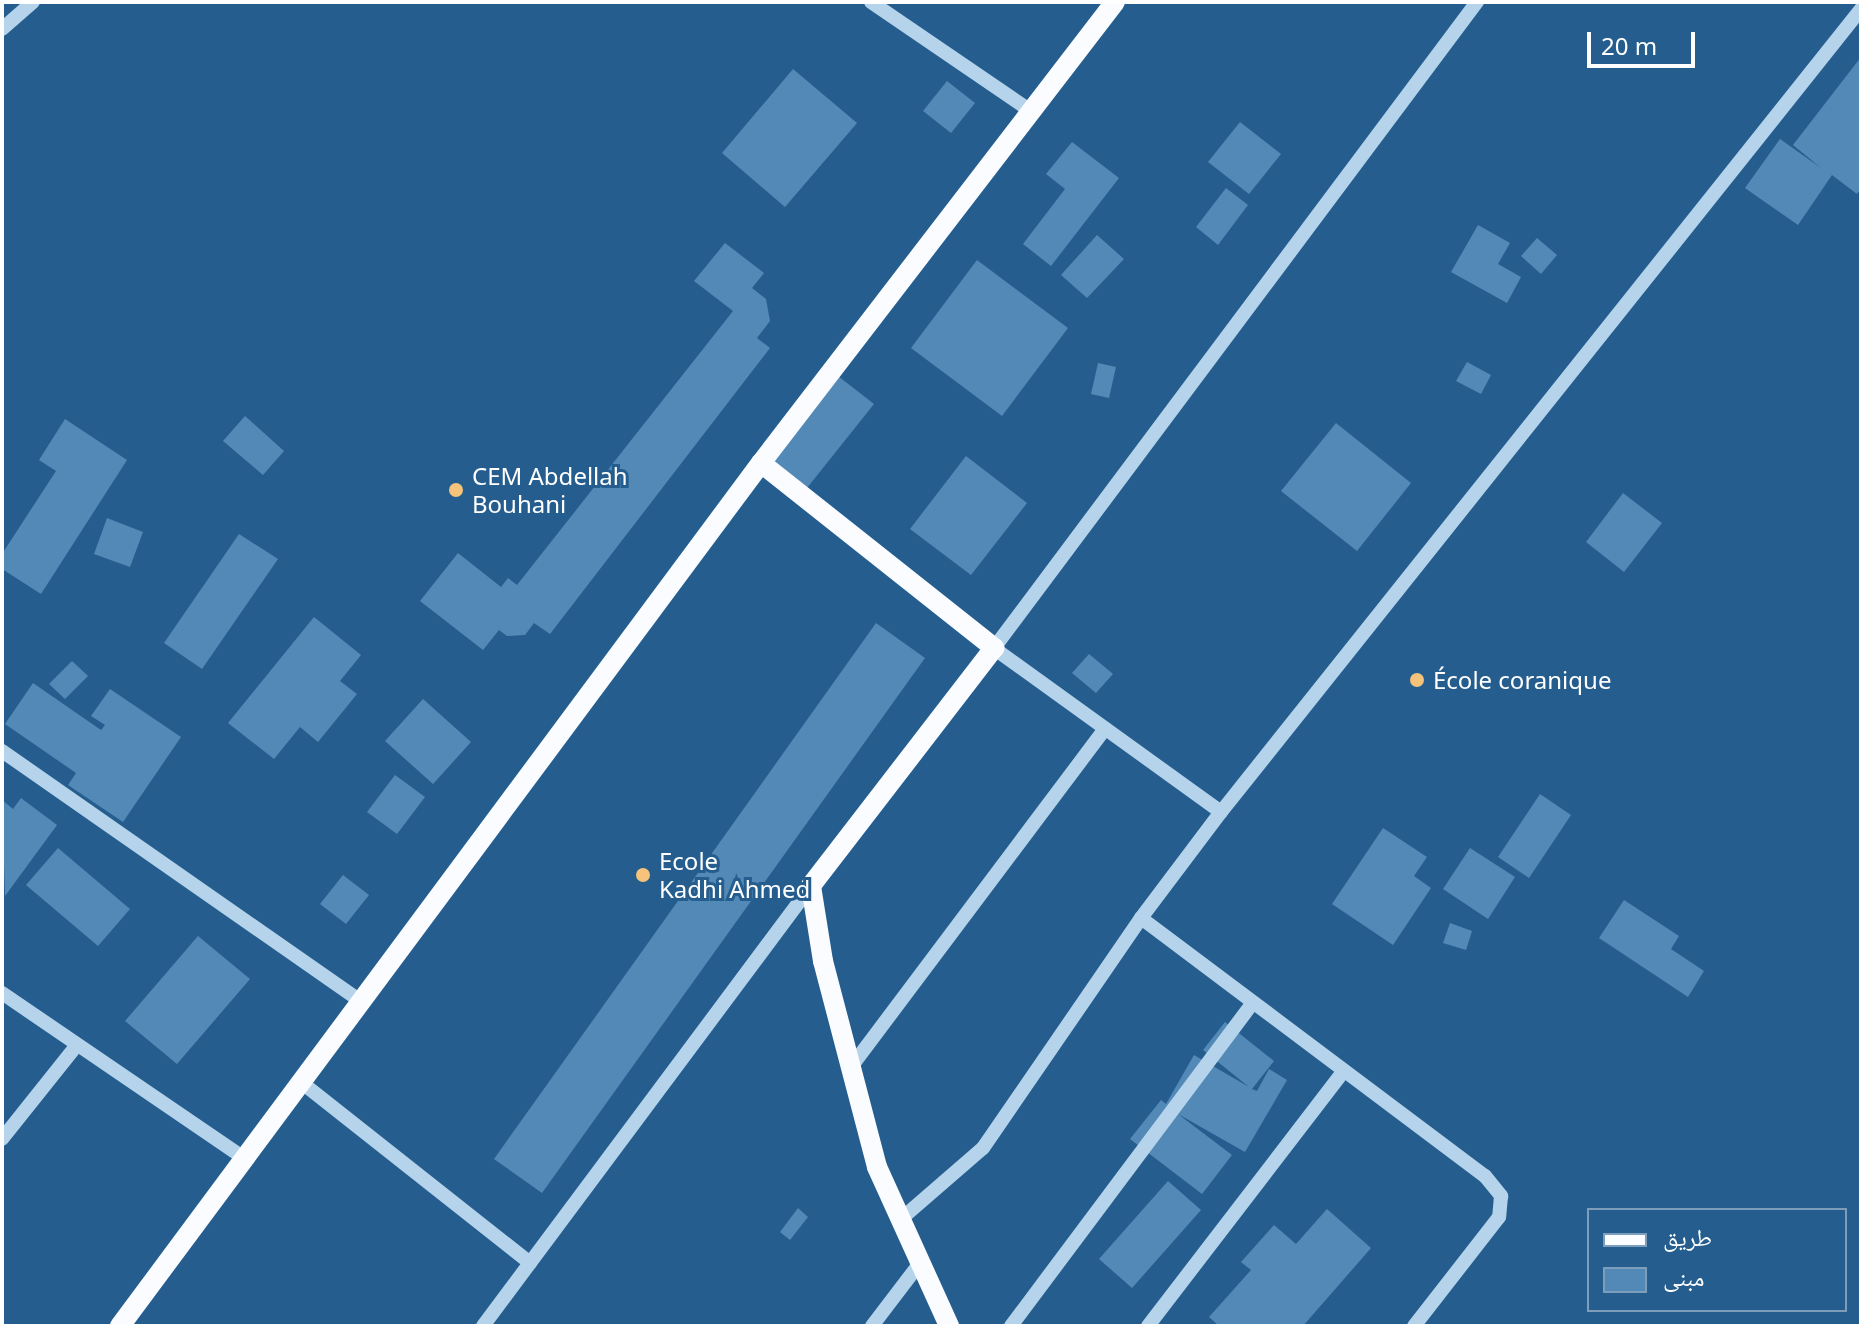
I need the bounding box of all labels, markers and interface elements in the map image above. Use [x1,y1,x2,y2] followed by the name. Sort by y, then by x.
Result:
[1591,16,1699,66] scale bar
[1601,29,1657,62] text: 20 m
[472,462,628,518] place label: CEM Abdellah Bouhani
[447,481,465,499] marker: CEM Abdellah Bouhani
[1433,666,1611,694] place label: École coranique
[1408,671,1426,689] marker: École coranique
[659,847,810,903] place label: Ecole Kadhi Ahmed
[634,866,652,884] marker: Ecole Kadhi Ahmed
[1587,1208,1847,1312] legend
[1663,1220,1712,1253] text: طريق
[1663,1260,1704,1293] text: مبنى

